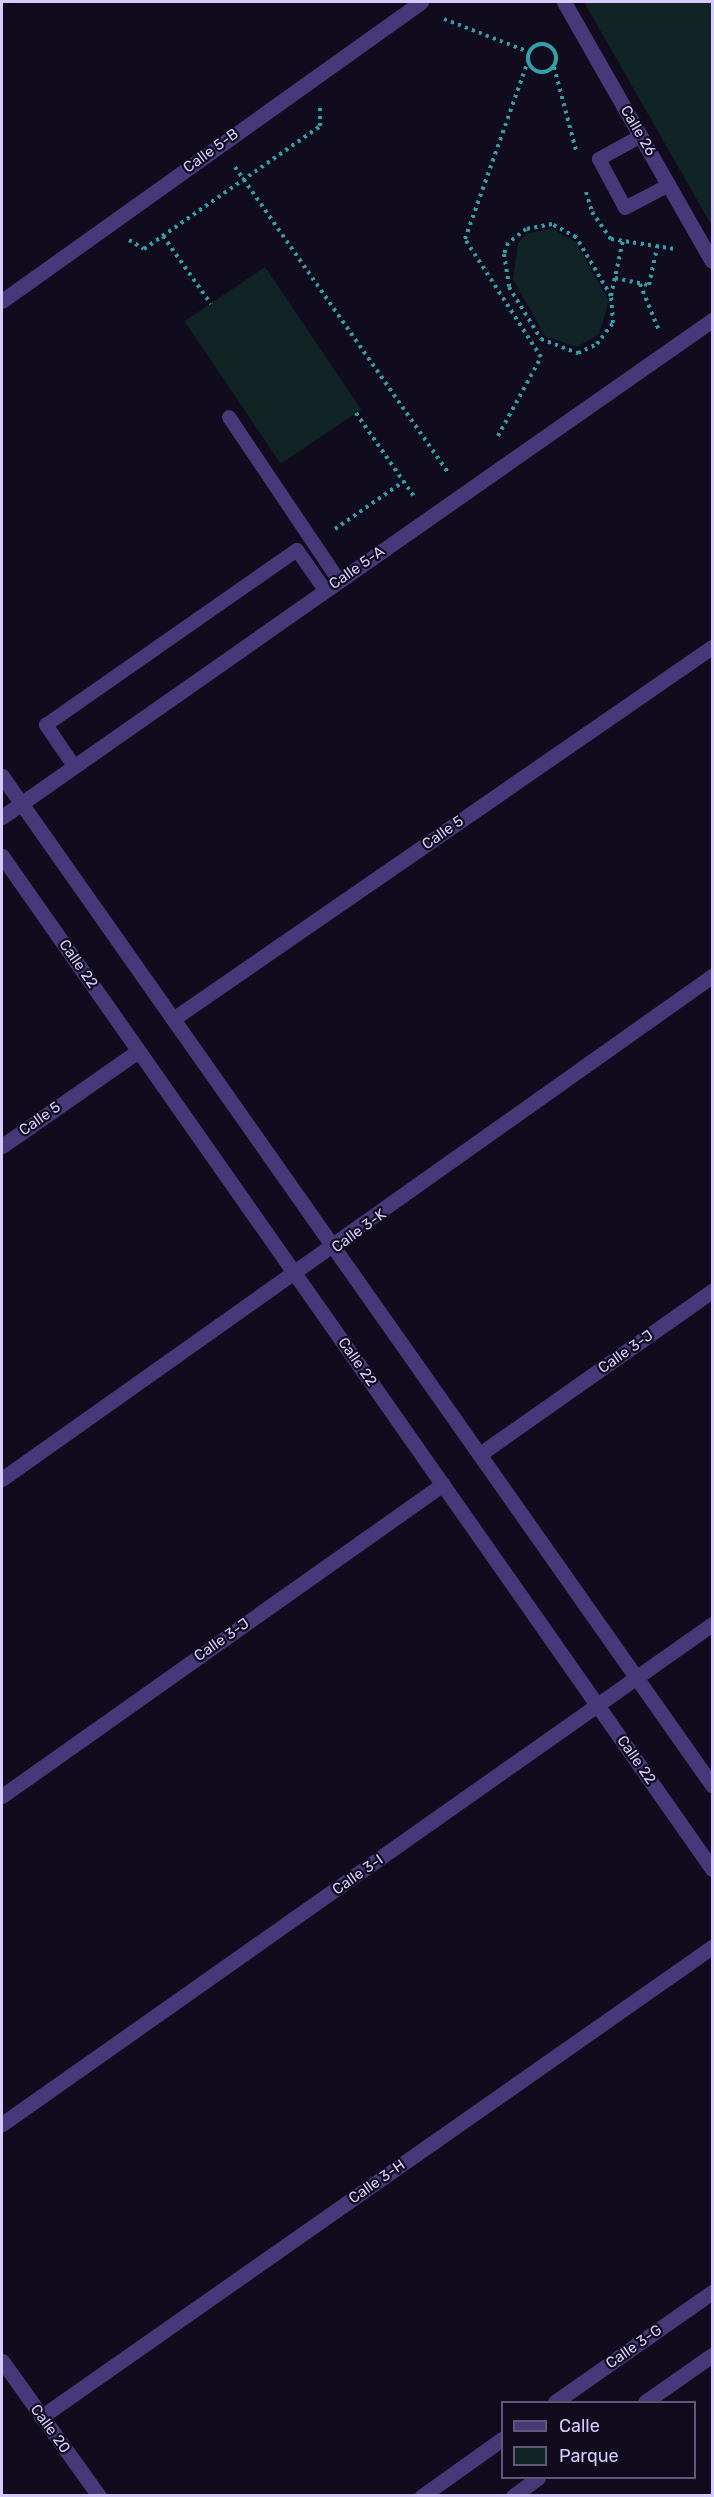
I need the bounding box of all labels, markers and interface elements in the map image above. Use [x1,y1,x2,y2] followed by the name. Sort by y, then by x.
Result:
[616,102,660,160] street label: Calle 26
[180,125,242,177] street label: Calle 5-B
[326,542,388,594] street label: Calle 5-A
[419,812,467,854] street label: Calle 5
[55,936,101,992] street label: Calle 22
[16,1098,64,1140] street label: Calle 5
[328,1205,390,1257] street label: Calle 3-K
[595,1326,657,1378] street label: Calle 3-J
[334,1334,380,1390] street label: Calle 22
[191,1614,253,1666] street label: Calle 3-J
[613,1732,659,1788] street label: Calle 22
[329,1851,387,1899] street label: Calle 3-I
[345,2156,409,2208] street label: Calle 3-H
[603,2321,665,2373] street label: Calle 3-G
[26,2401,74,2457] street label: Calle 20
[501,2401,696,2479] legend
[559,2415,600,2437] text: Calle
[559,2445,619,2467] text: Parque

